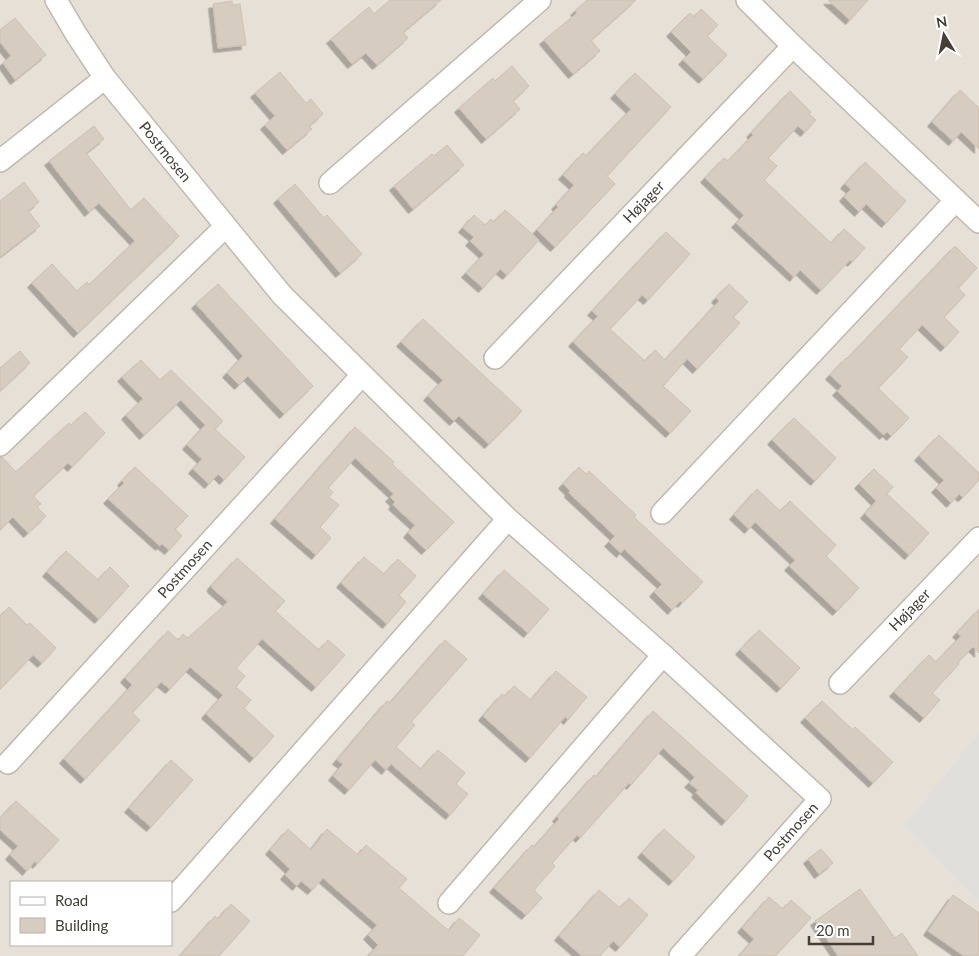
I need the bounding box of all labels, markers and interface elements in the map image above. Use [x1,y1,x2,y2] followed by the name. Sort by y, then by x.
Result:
[919,10,969,60] north arrow
[935,12,948,31] text: N
[136,117,196,185] street label: Postmosen
[619,176,668,226] street label: Højager
[153,535,215,601] street label: Postmosen
[885,584,934,634] street label: Højager
[759,798,821,864] street label: Postmosen
[10,881,172,946] legend
[55,891,88,909] text: Road
[809,914,873,946] scale bar
[55,916,108,934] text: Building
[816,921,850,939] text: 20 m

